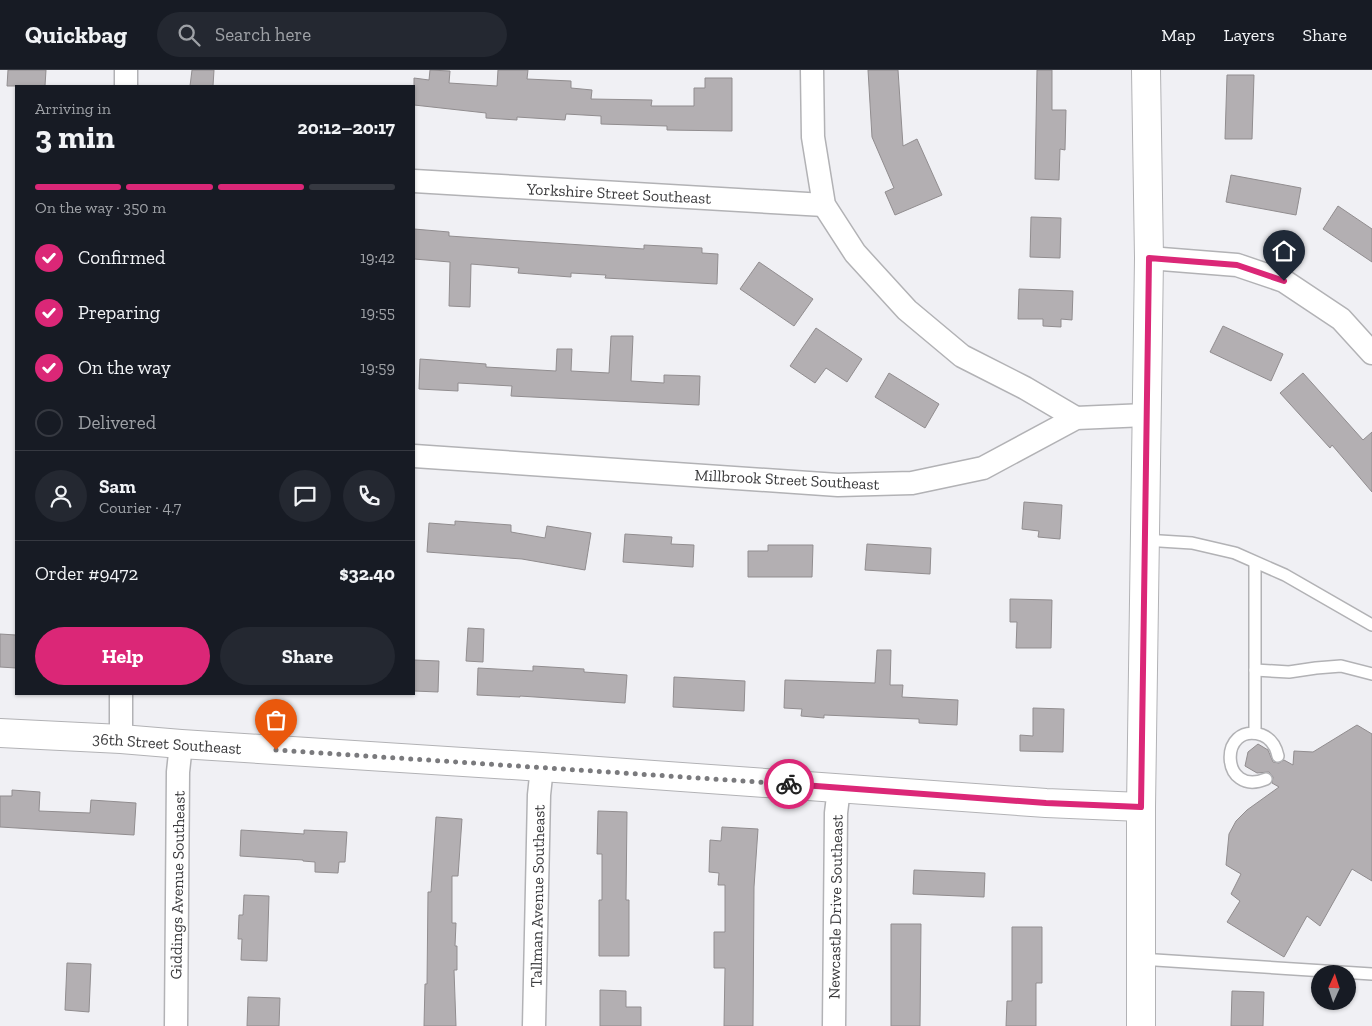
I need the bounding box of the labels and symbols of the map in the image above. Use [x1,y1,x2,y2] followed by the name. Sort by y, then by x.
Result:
[525,179,712,208] street label: Yorkshire Street Southeast
[1263,230,1305,281] pin
[694,465,880,494] street label: Millbrook Street Southeast
[255,699,297,750] pin
[92,729,242,758] street label: 36th Street Southeast
[764,759,814,809] courier
[166,790,189,980] street label: Giddings Avenue Southeast
[526,804,549,988] street label: Tallman Avenue Southeast
[824,815,847,999] street label: Newcastle Drive Southeast
[1311,965,1356,1010] north arrow

